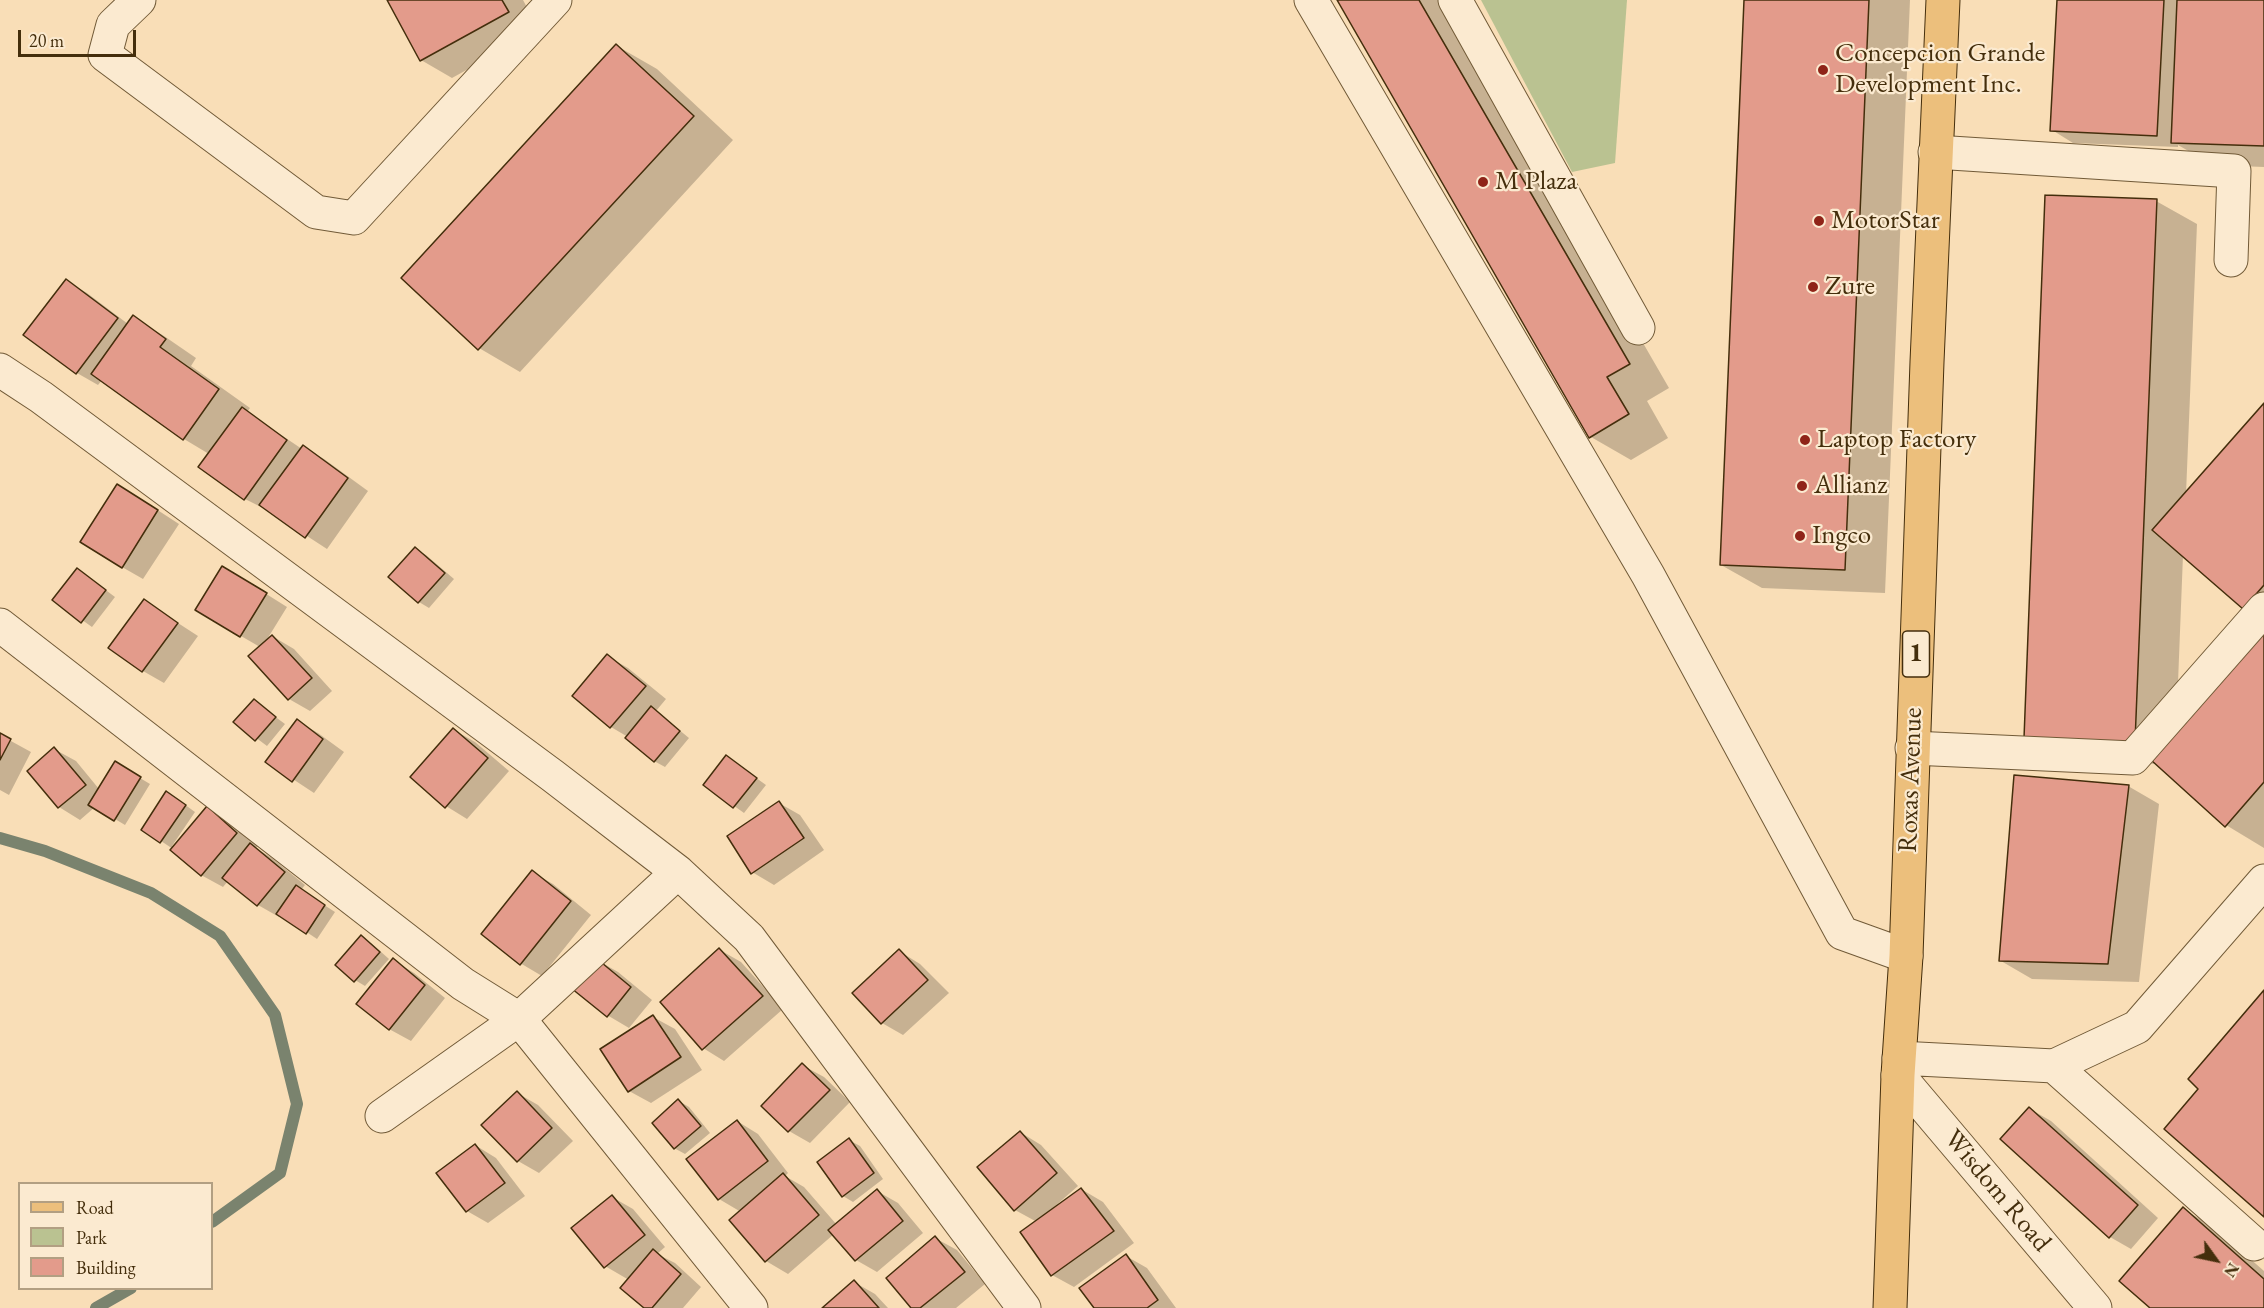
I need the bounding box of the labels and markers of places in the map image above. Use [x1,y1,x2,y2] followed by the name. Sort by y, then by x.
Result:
[1835,38,2045,101] place label: Concepcion Grande Development Inc.
[1816,63,1830,77] marker: Concepcion Grande Development Inc.
[1495,166,1577,198] place label: M Plaza
[1476,175,1490,189] marker: M Plaza
[1831,205,1940,237] place label: MotorStar
[1812,214,1826,228] marker: MotorStar
[1825,271,1875,303] place label: Zure
[1806,280,1820,294] marker: Zure
[1817,424,1976,456] place label: Laptop Factory
[1798,433,1812,447] marker: Laptop Factory
[1814,470,1887,502] place label: Allianz
[1795,479,1809,493] marker: Allianz
[1812,520,1871,552] place label: Ingco
[1793,529,1807,543] marker: Ingco

